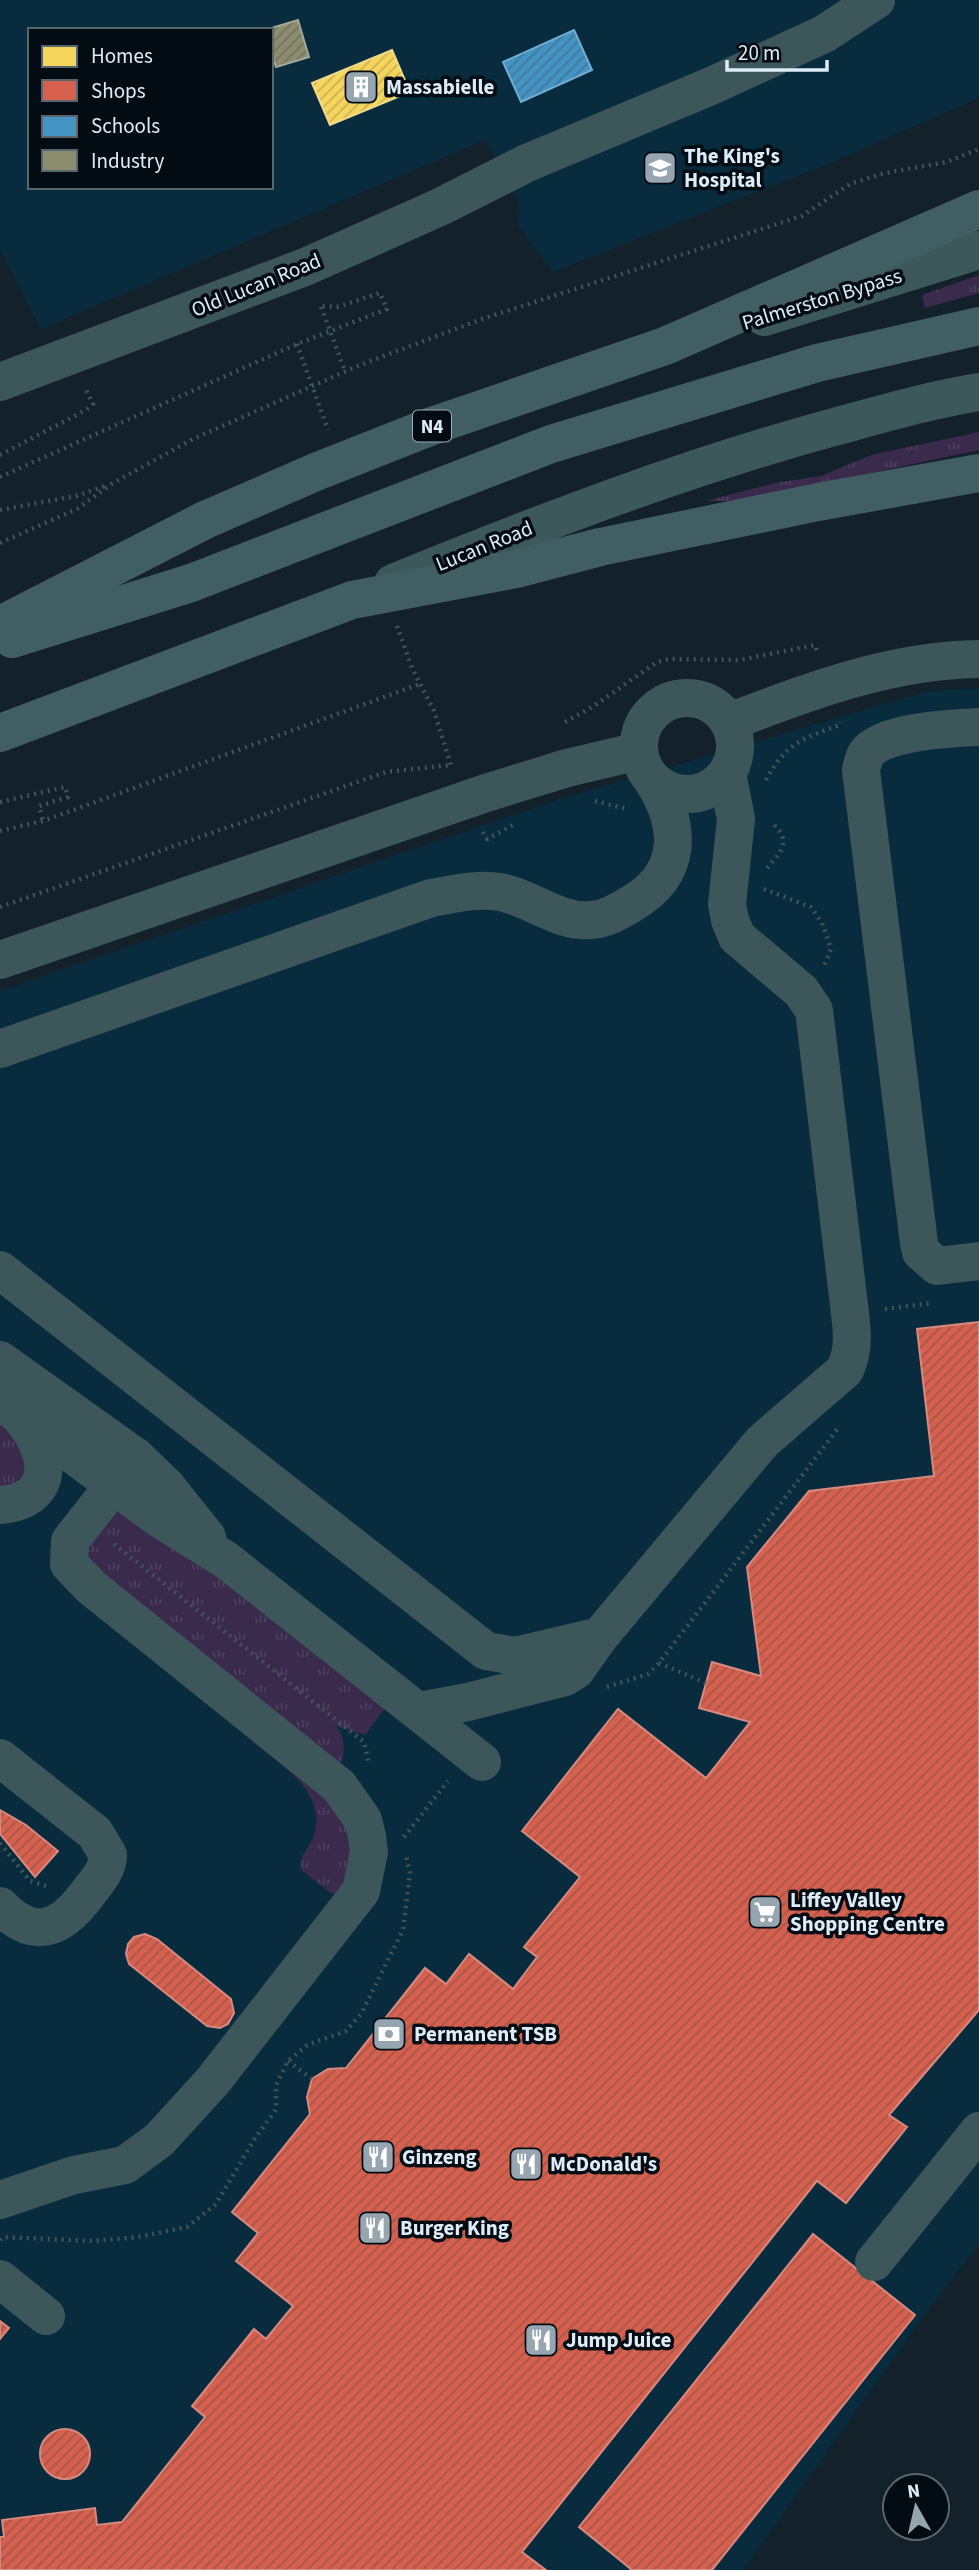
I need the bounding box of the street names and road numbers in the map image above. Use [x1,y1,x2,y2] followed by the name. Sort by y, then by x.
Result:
[187,245,325,325] street label: Old Lucan Road
[738,260,906,338] street label: Palmerston Bypass
[413,410,451,442] road number: N4
[431,513,537,579] street label: Lucan Road

